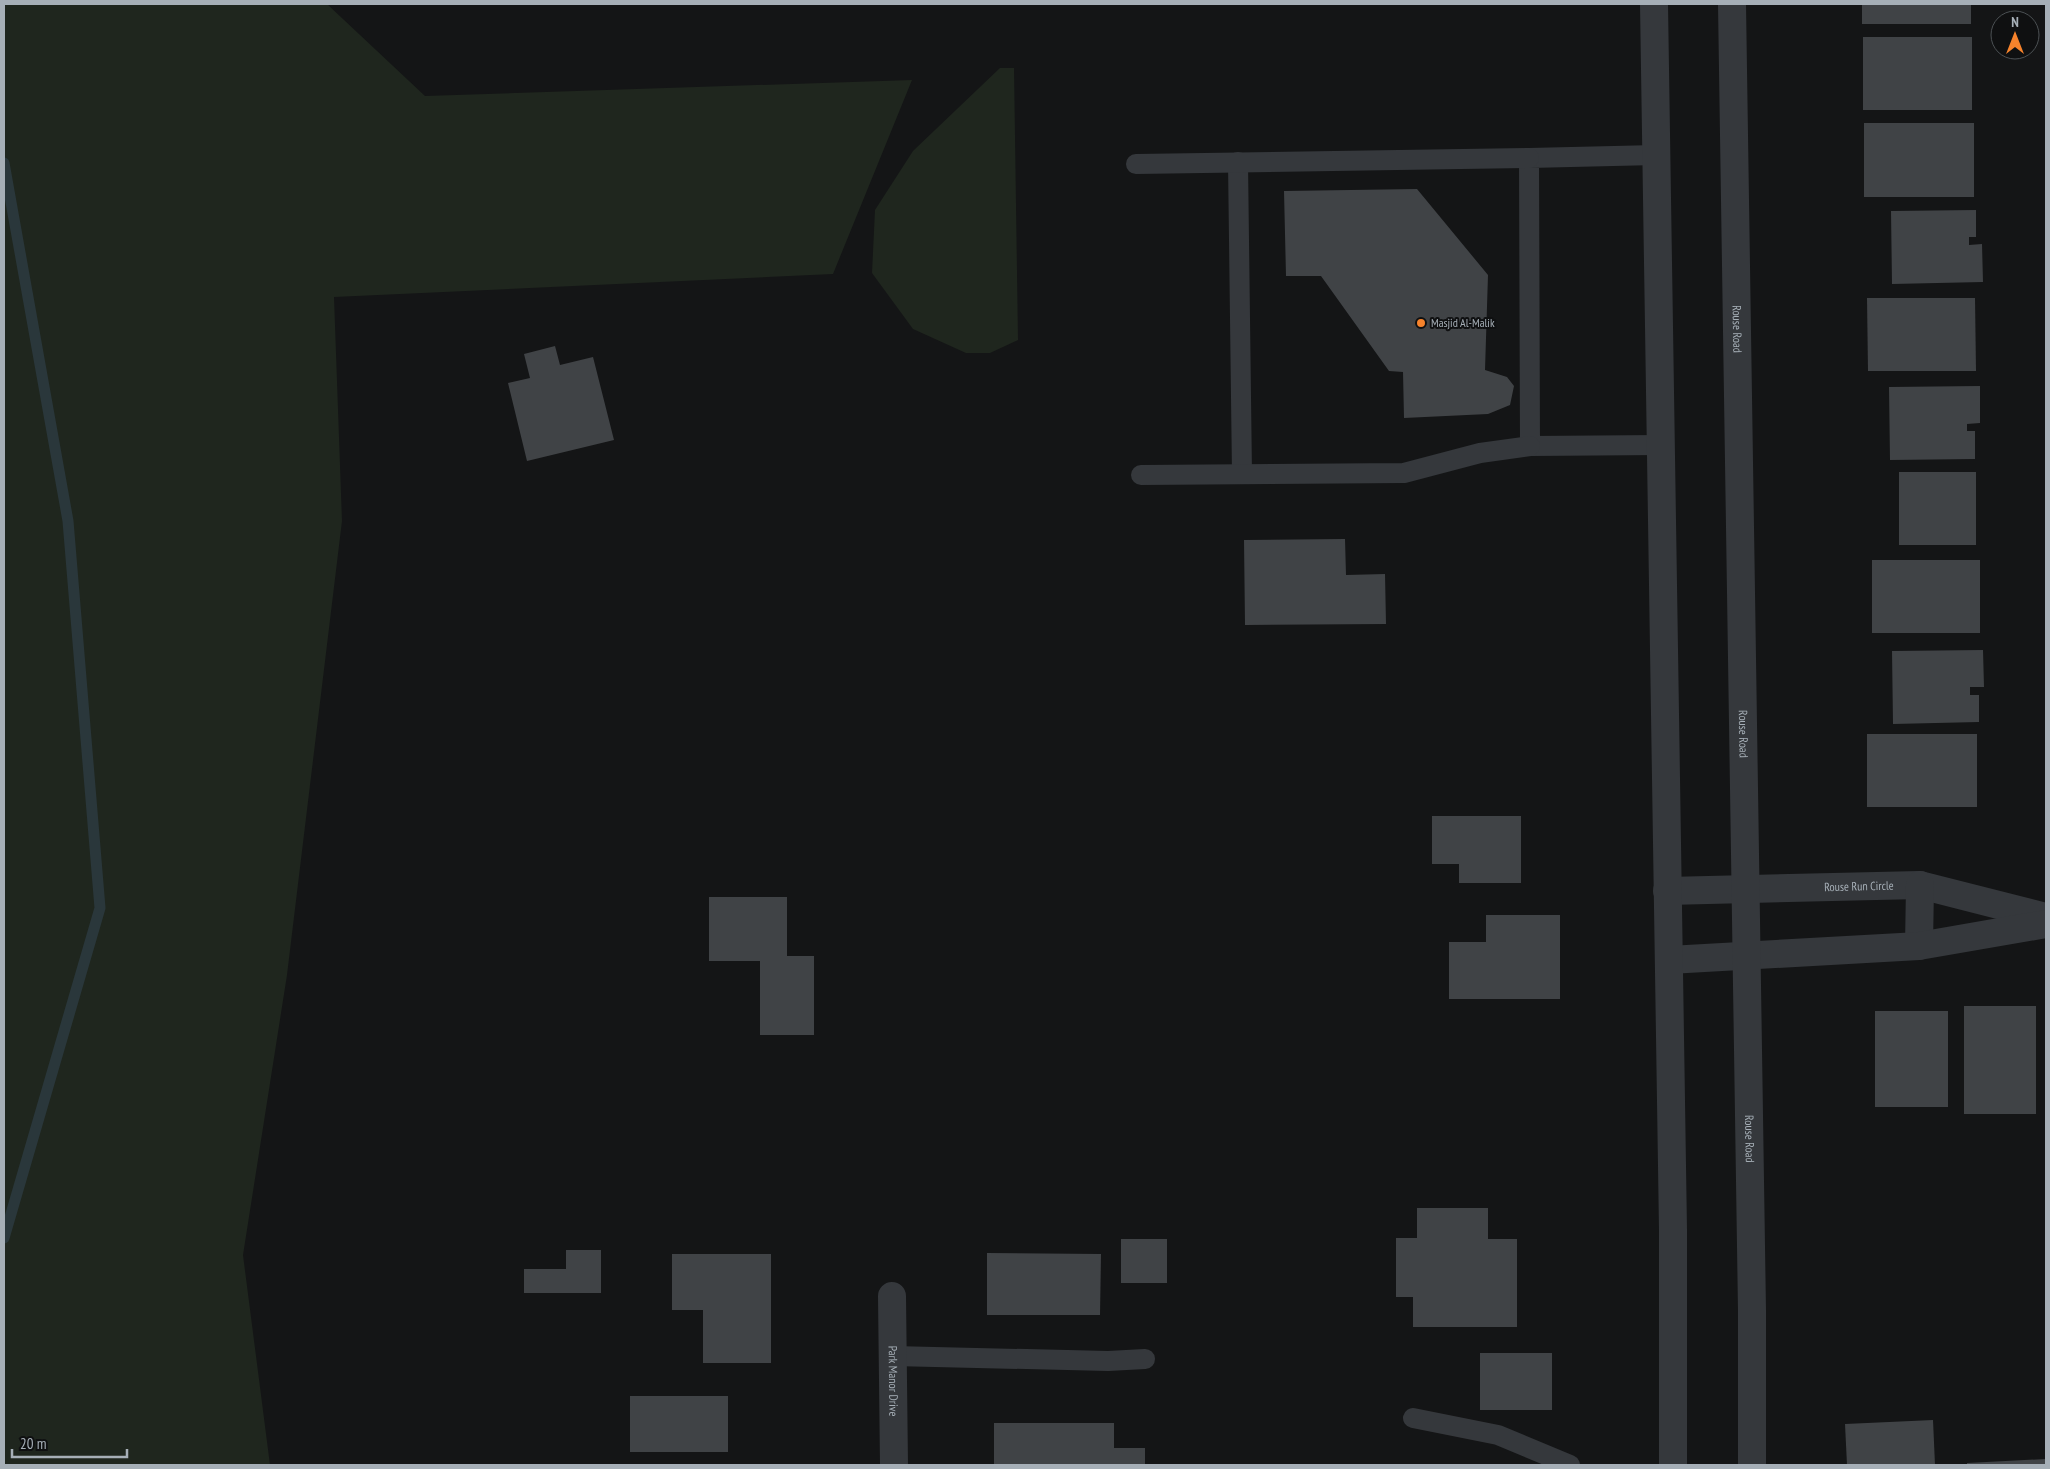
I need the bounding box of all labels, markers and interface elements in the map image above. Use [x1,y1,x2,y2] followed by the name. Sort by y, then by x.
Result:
[1990,10,2040,60] north arrow
[2011,13,2019,31] text: N
[1730,305,1745,353] street label: Rouse Road
[1431,315,1495,330] place label: Masjid Al-Malik
[1415,317,1427,329] marker: Masjid Al-Malik
[1736,710,1752,758] street label: Rouse Road
[1824,878,1894,894] street label: Rouse Run Circle
[1742,1115,1758,1163] street label: Rouse Road
[886,1346,901,1416] street label: Park Manor Drive
[12,1426,128,1458] scale bar
[20,1434,46,1453] text: 20 m

